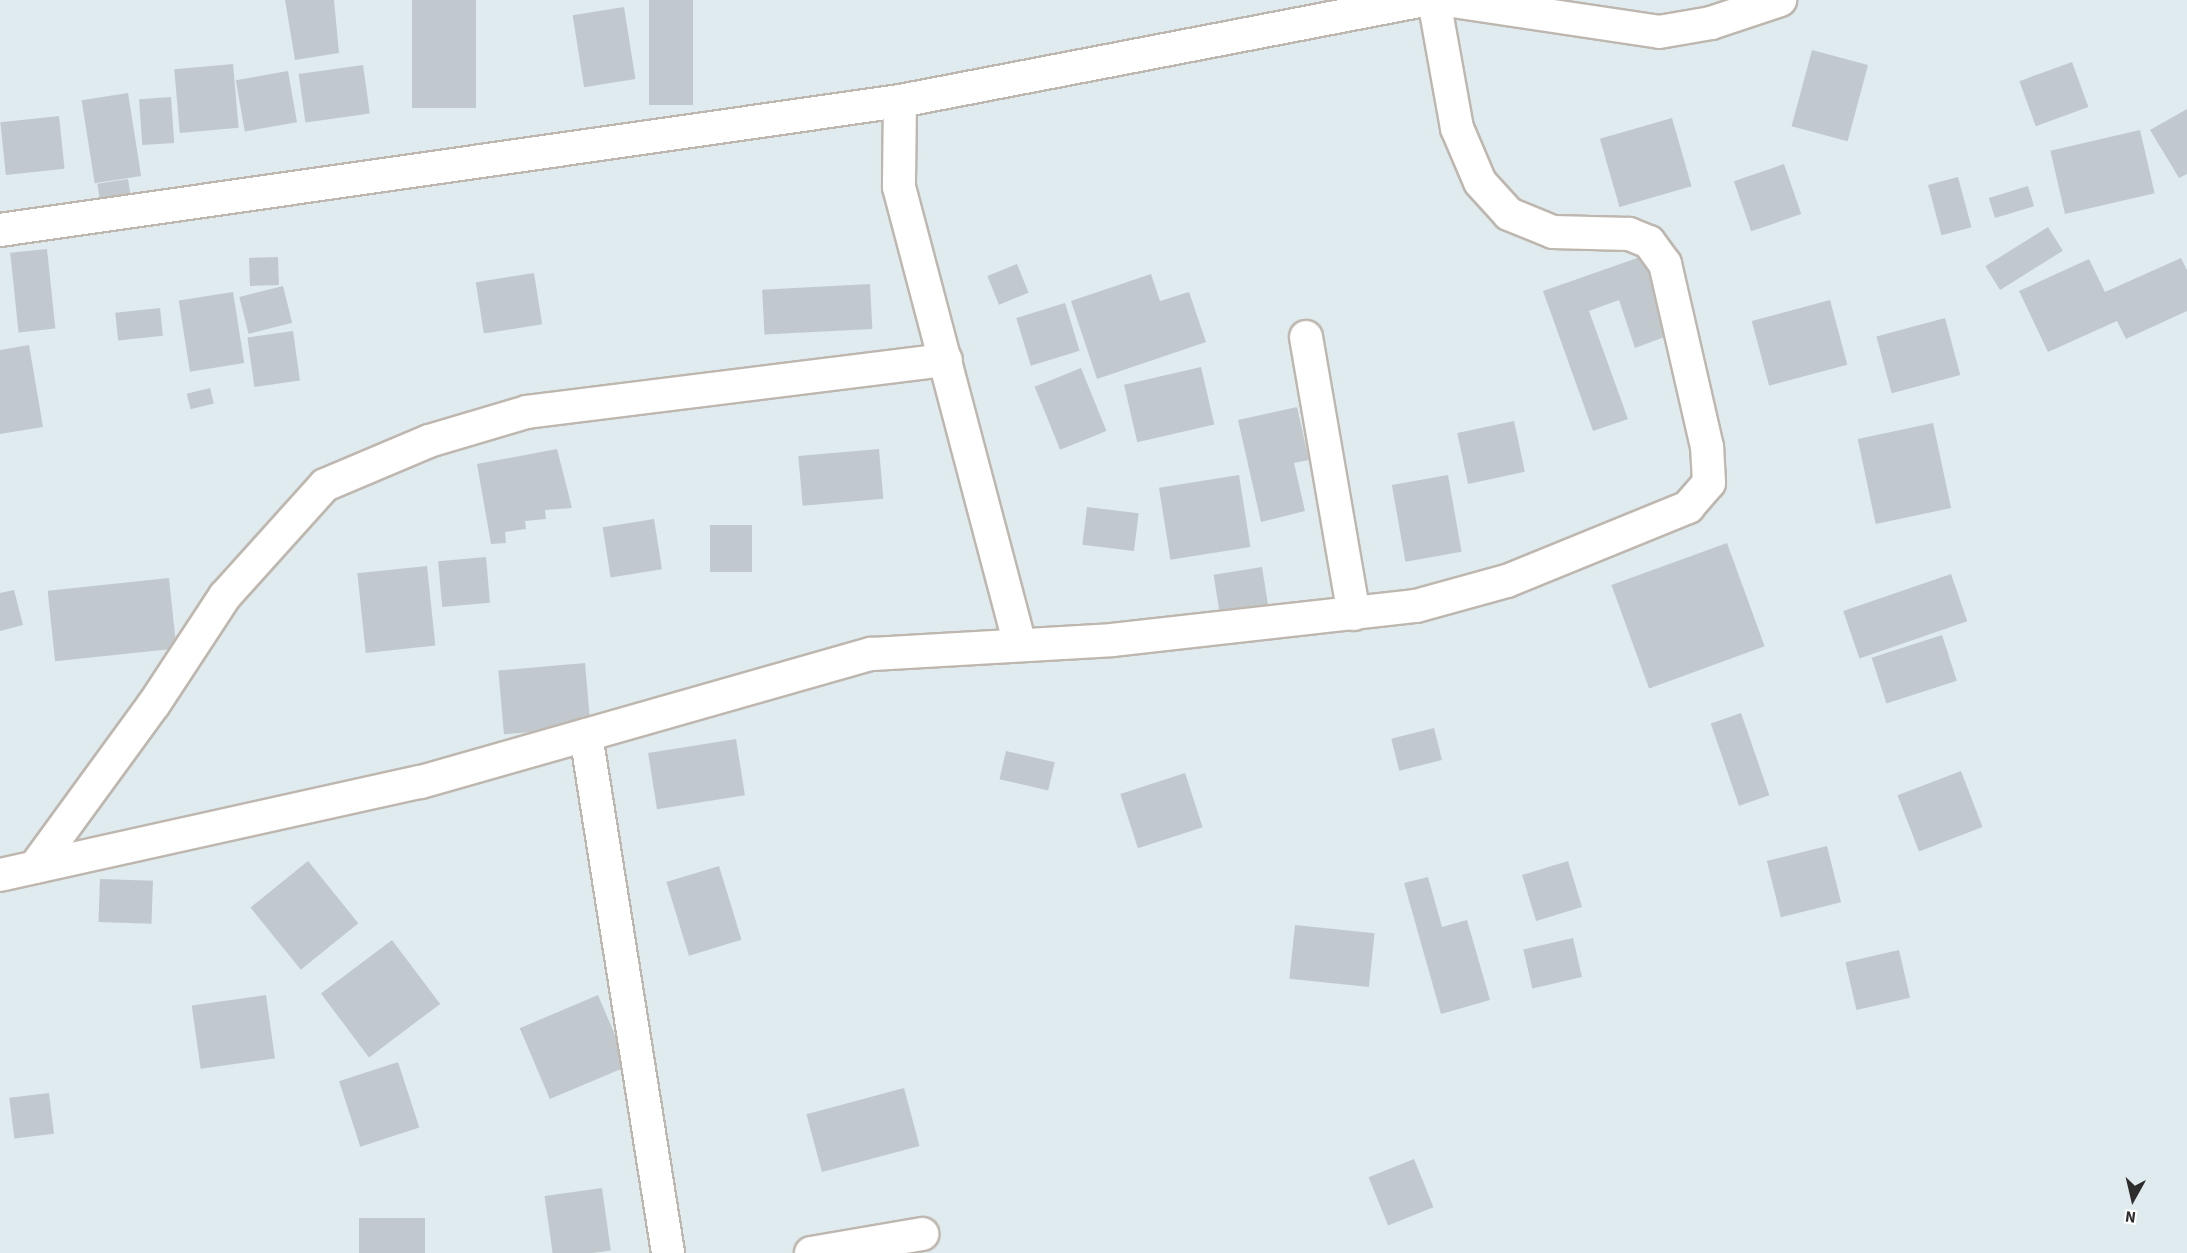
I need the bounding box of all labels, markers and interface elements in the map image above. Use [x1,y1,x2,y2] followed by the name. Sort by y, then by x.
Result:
[2103,1169,2163,1229] north arrow
[2124,1205,2137,1228] text: N

